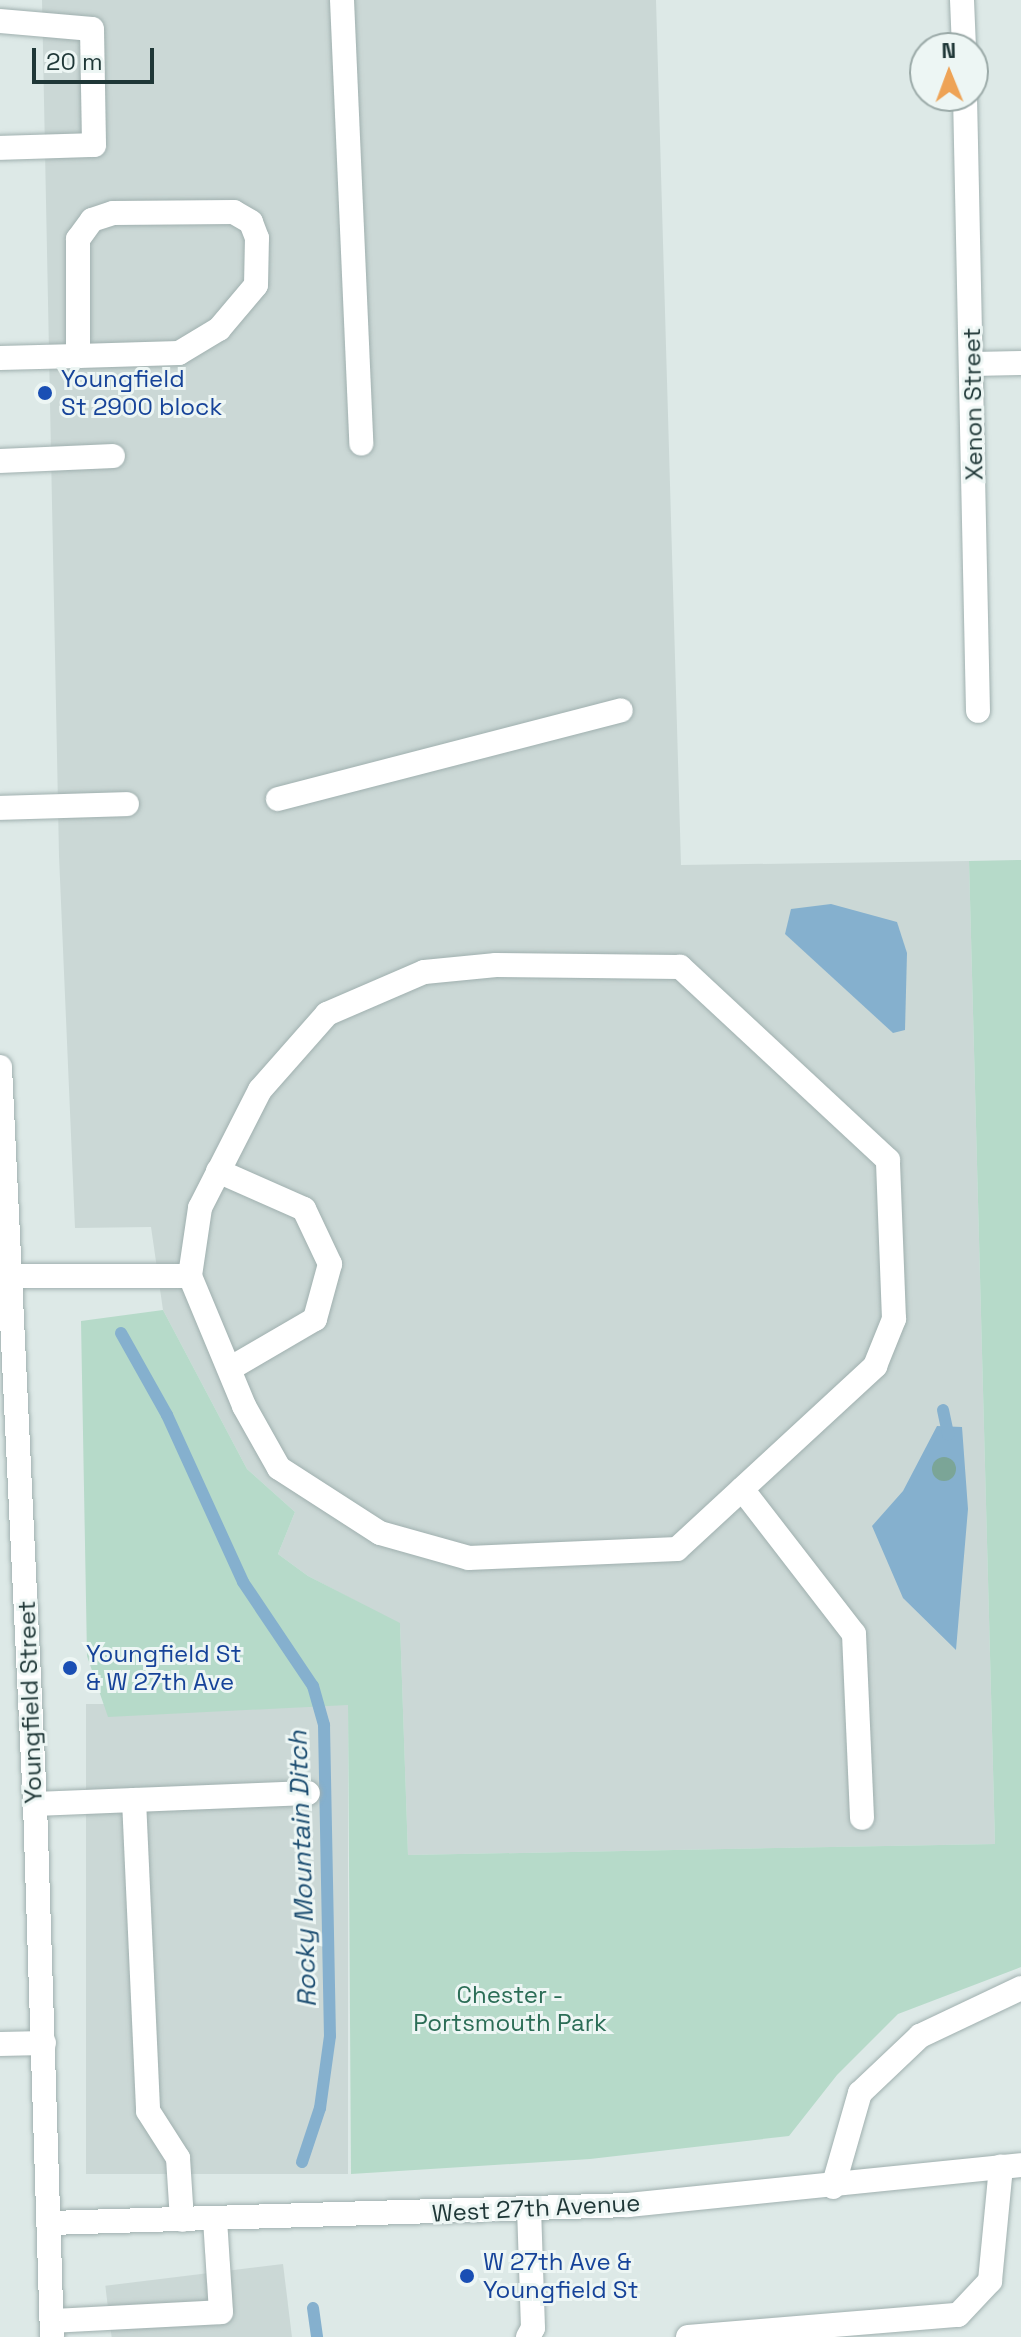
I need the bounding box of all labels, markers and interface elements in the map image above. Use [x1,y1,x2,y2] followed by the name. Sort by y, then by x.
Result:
[36,32,158,82] scale bar
[909,32,989,112] north arrow
[941,36,956,64] text: N
[46,46,103,77] text: 20 m
[957,327,989,481] street label: Xenon Street
[61,365,222,421] place label: Youngfield St 2900 block
[36,384,54,402] marker: Youngfield St 2900 block
[12,1600,48,1804] street label: Youngfield Street
[86,1640,242,1696] place label: Youngfield St & W 27th Ave
[61,1659,79,1677] marker: Youngfield St & W 27th Ave
[283,1730,323,2008] water label: Rocky Mountain Ditch
[413,1981,607,2037] park label: Chester - Portsmouth Park
[431,2188,641,2228] street label: West 27th Avenue
[483,2248,639,2304] place label: W 27th Ave & Youngfield St
[458,2267,476,2285] marker: W 27th Ave & Youngfield St

